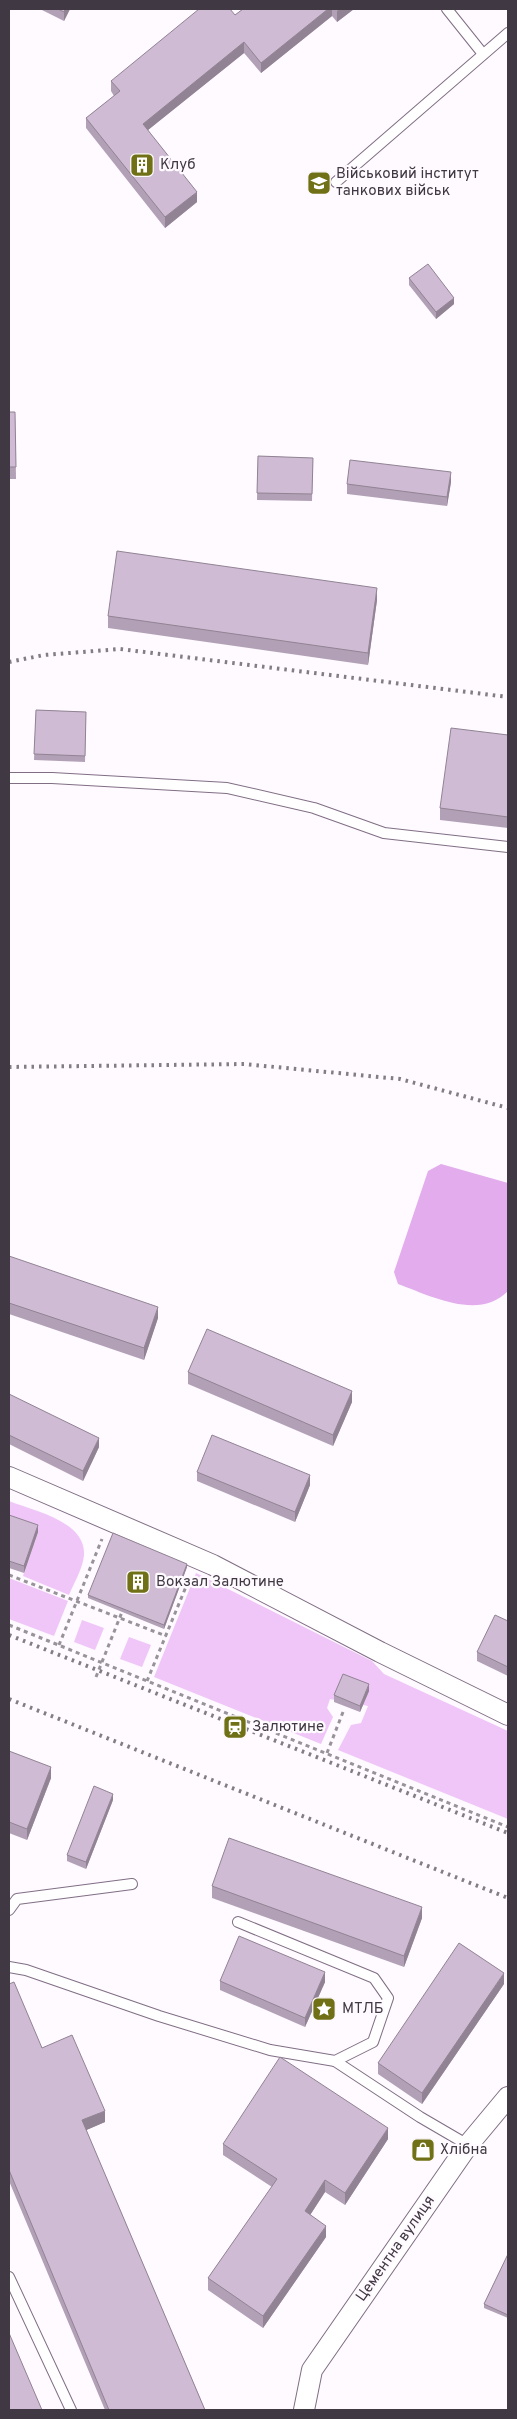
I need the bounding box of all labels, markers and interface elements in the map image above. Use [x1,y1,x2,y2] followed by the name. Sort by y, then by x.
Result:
[129,152,155,178] building icon: Клуб
[160,156,196,175] place label: Клуб
[336,165,479,201] place label: Військовий інститут танкових військ
[306,170,332,196] school or university icon: Військовий інститут танкових військ
[125,1569,151,1595] building icon: Вокзал Залютине
[156,1573,284,1592] place label: Вокзал Залютине
[222,1714,248,1740] station icon: Залютине
[252,1718,324,1737] place label: Залютине
[311,1996,337,2022] place icon: МТЛБ
[342,2000,384,2019] place label: МТЛБ
[410,2137,436,2163] shop icon: Хлібна
[440,2141,487,2160] place label: Хлібна
[352,2192,440,2306] street label: Цементна вулиця

